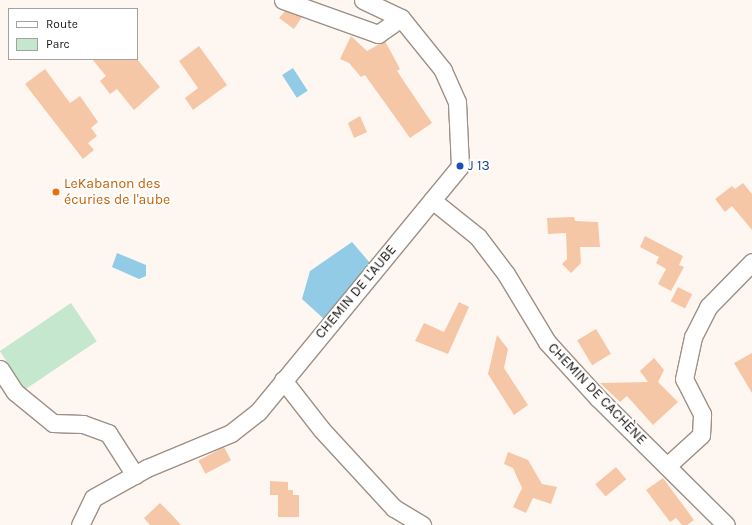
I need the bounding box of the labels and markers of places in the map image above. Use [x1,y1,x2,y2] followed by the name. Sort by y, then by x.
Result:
[468,158,490,174] place label: J 13
[455,161,465,171] marker: J 13
[64,176,170,208] place label: LeKabanon des écuries de l'aube
[51,187,61,197] marker: LeKabanon des écuries de l'aube

